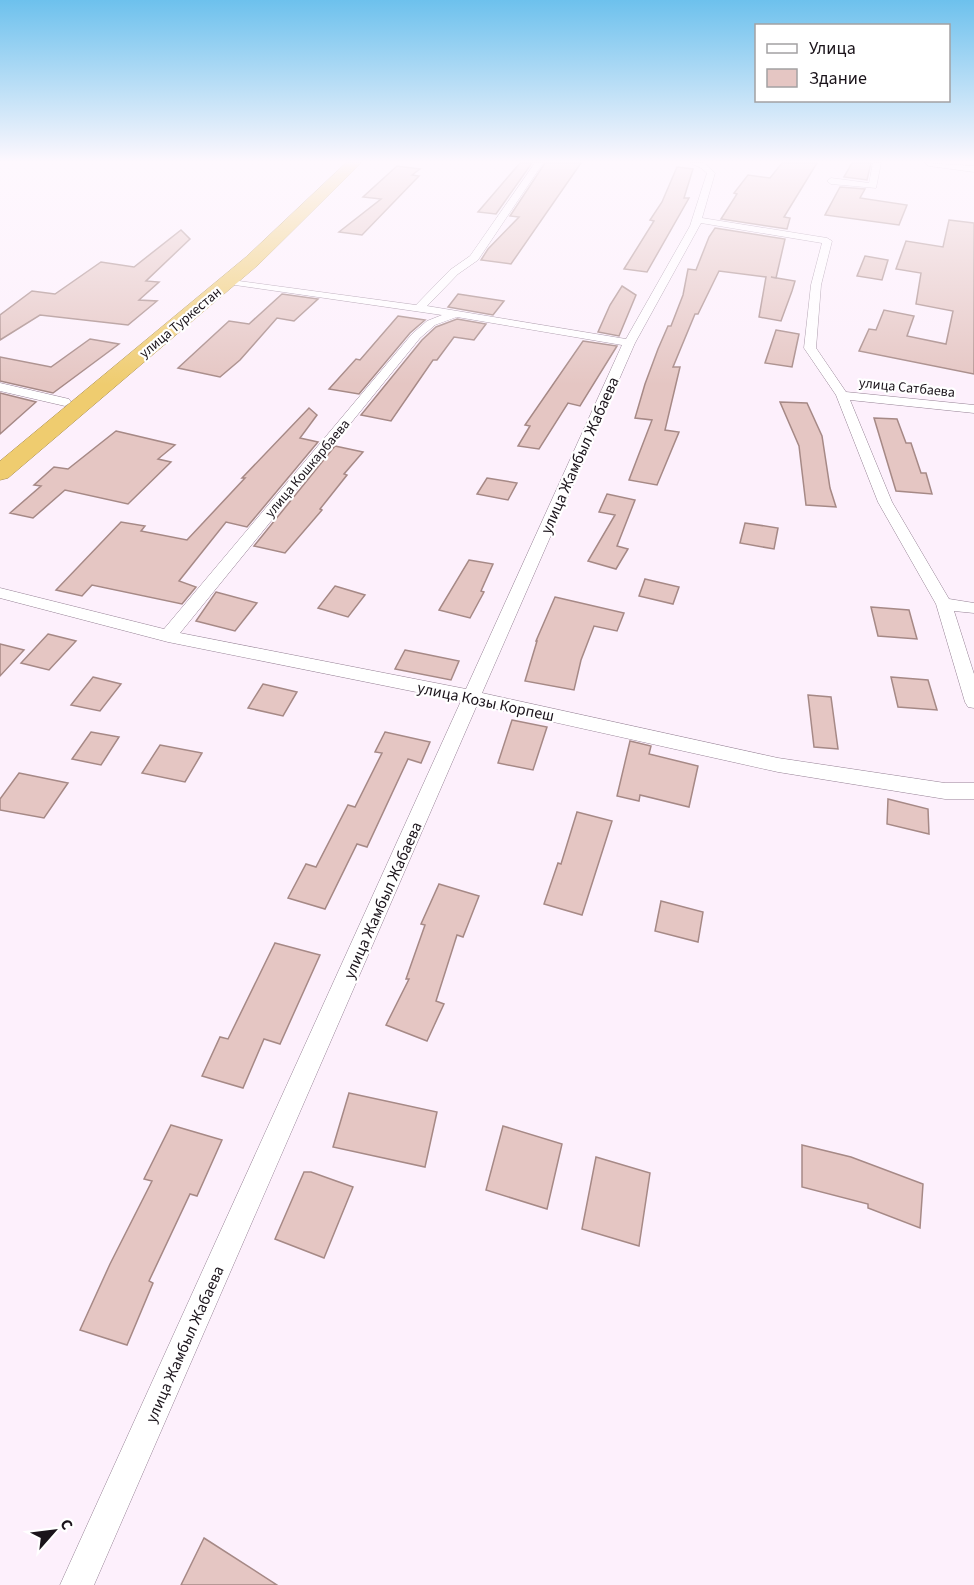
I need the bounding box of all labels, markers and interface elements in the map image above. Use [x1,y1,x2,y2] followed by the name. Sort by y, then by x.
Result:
[755,24,950,102] legend
[809,36,856,61] text: Улица
[809,66,867,91] text: Здание
[135,282,226,363] street label: улица Туркестан
[535,373,625,537] street label: улица Жамбыл Жабаева
[858,373,956,403] street label: улица Сатбаева
[261,415,355,522] street label: улица Кошкарбаева
[415,677,556,727] street label: улица Козы Корпеш
[338,818,428,982] street label: улица Жамбыл Жабаева
[140,1262,230,1426] street label: улица Жамбыл Жабаева
[24,1501,84,1561] north arrow
[54,1515,78,1534] text: С

